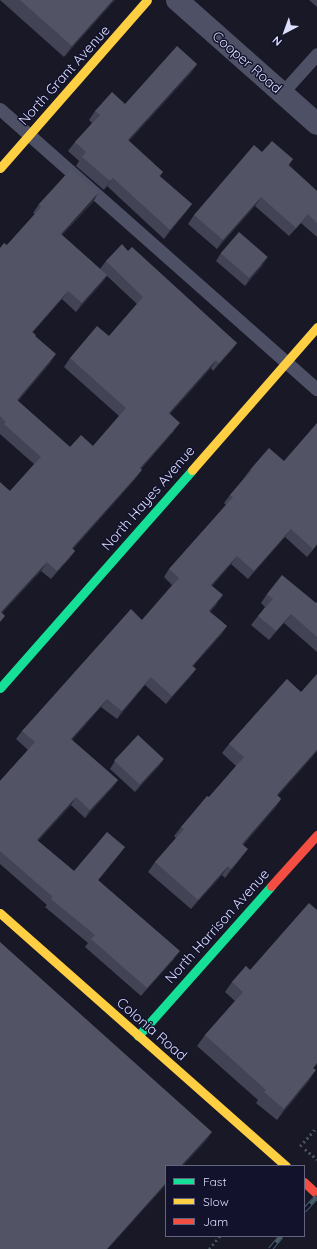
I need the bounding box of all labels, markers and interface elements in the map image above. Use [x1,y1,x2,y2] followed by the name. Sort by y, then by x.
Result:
[265,12,305,52] north arrow
[15,22,113,128] street label: North Grant Avenue
[209,27,285,97] street label: Cooper Road
[269,33,285,49] text: N
[98,442,198,554] street label: North Hayes Avenue
[161,865,273,987] street label: North Harrison Avenue
[114,994,190,1064] street label: Colonia Road
[165,1165,305,1237] legend
[203,1174,227,1189] text: Fast
[203,1194,229,1209] text: Slow
[203,1214,228,1229] text: Jam

